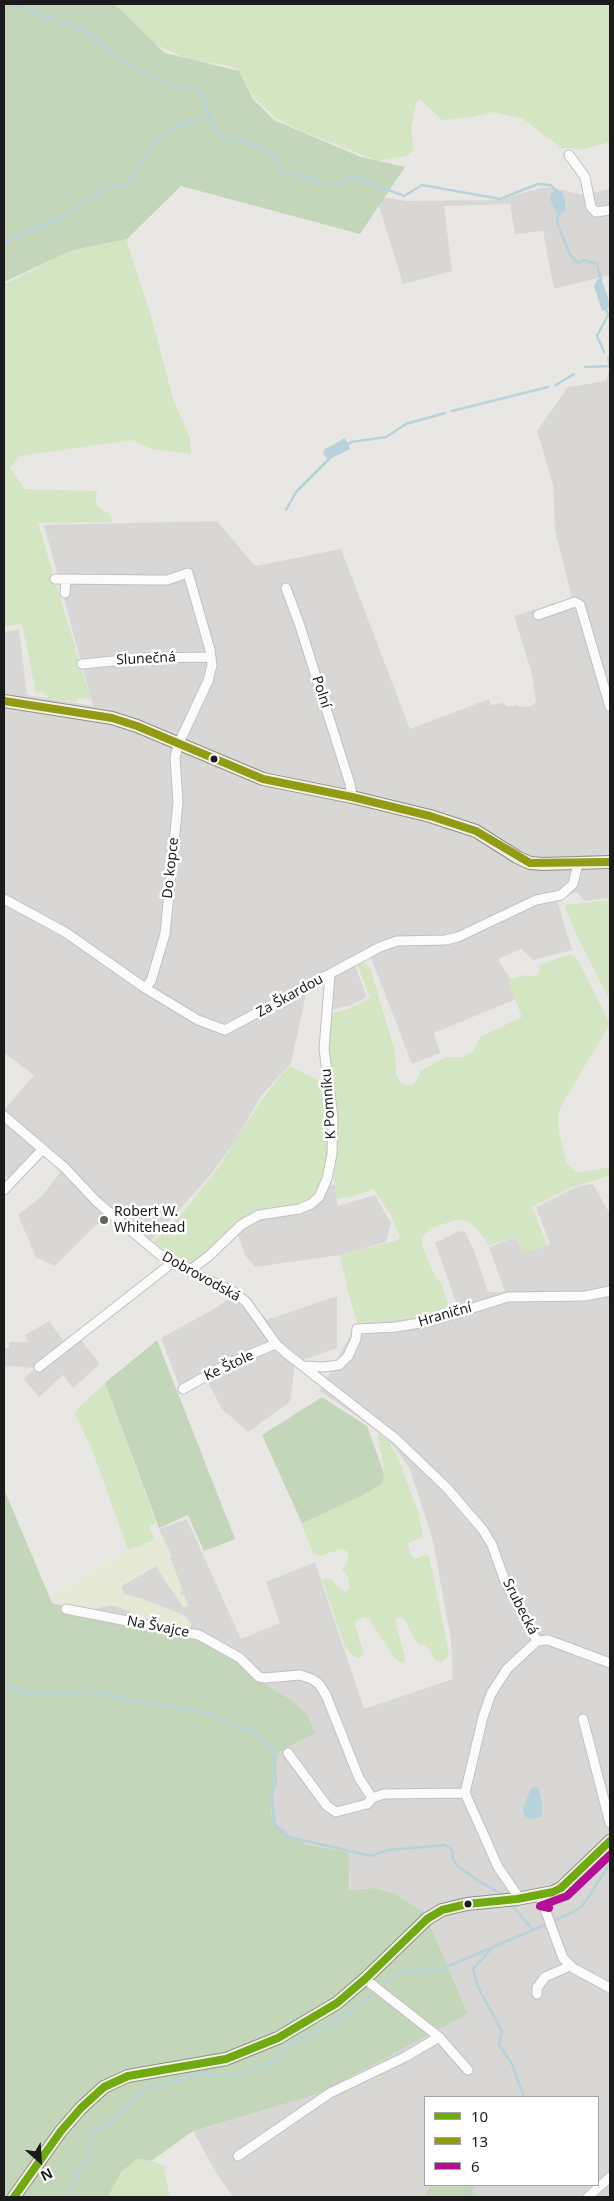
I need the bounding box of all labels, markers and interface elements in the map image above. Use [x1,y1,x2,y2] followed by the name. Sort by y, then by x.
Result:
[116,649,176,669] street label: Slunečná
[308,674,334,710] street label: Polní
[209,754,219,764] unlabelled marker
[159,837,183,899] street label: Do kopce
[254,971,326,1021] street label: Za Škardou
[318,1068,340,1140] street label: K Pomníku
[114,1204,185,1236] place label: Robert W. Whitehead
[98,1214,110,1226] marker: Robert W. Whitehead
[159,1249,243,1305] street label: Dobrovodská
[416,1299,474,1331] street label: Hraniční
[201,1347,257,1385] street label: Ke Štole
[499,1576,541,1638] street label: Srubecká
[125,1613,191,1641] street label: Na Švajce
[463,1899,473,1909] unlabelled marker
[424,2096,599,2186] legend
[471,2106,488,2126] text: 10
[471,2131,488,2151] text: 13
[15,2136,65,2186] north arrow
[471,2156,480,2176] text: 6
[38,2164,56,2186] text: N

